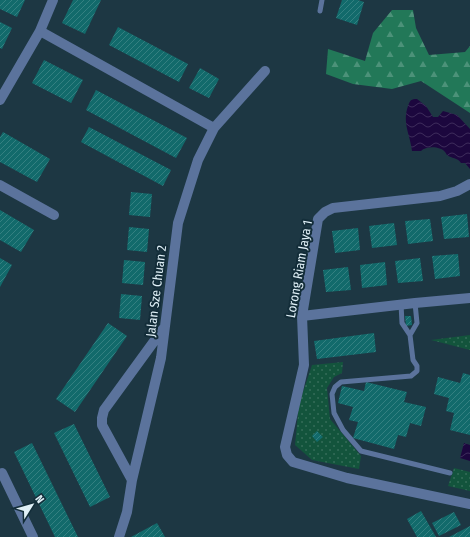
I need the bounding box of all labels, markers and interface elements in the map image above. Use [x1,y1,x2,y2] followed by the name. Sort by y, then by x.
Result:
[283,219,315,319] street label: Lorong Riam Jaya 1
[143,244,169,338] street label: Jalan Sze Chuan 2
[12,485,52,525] north arrow
[32,493,47,506] text: N

